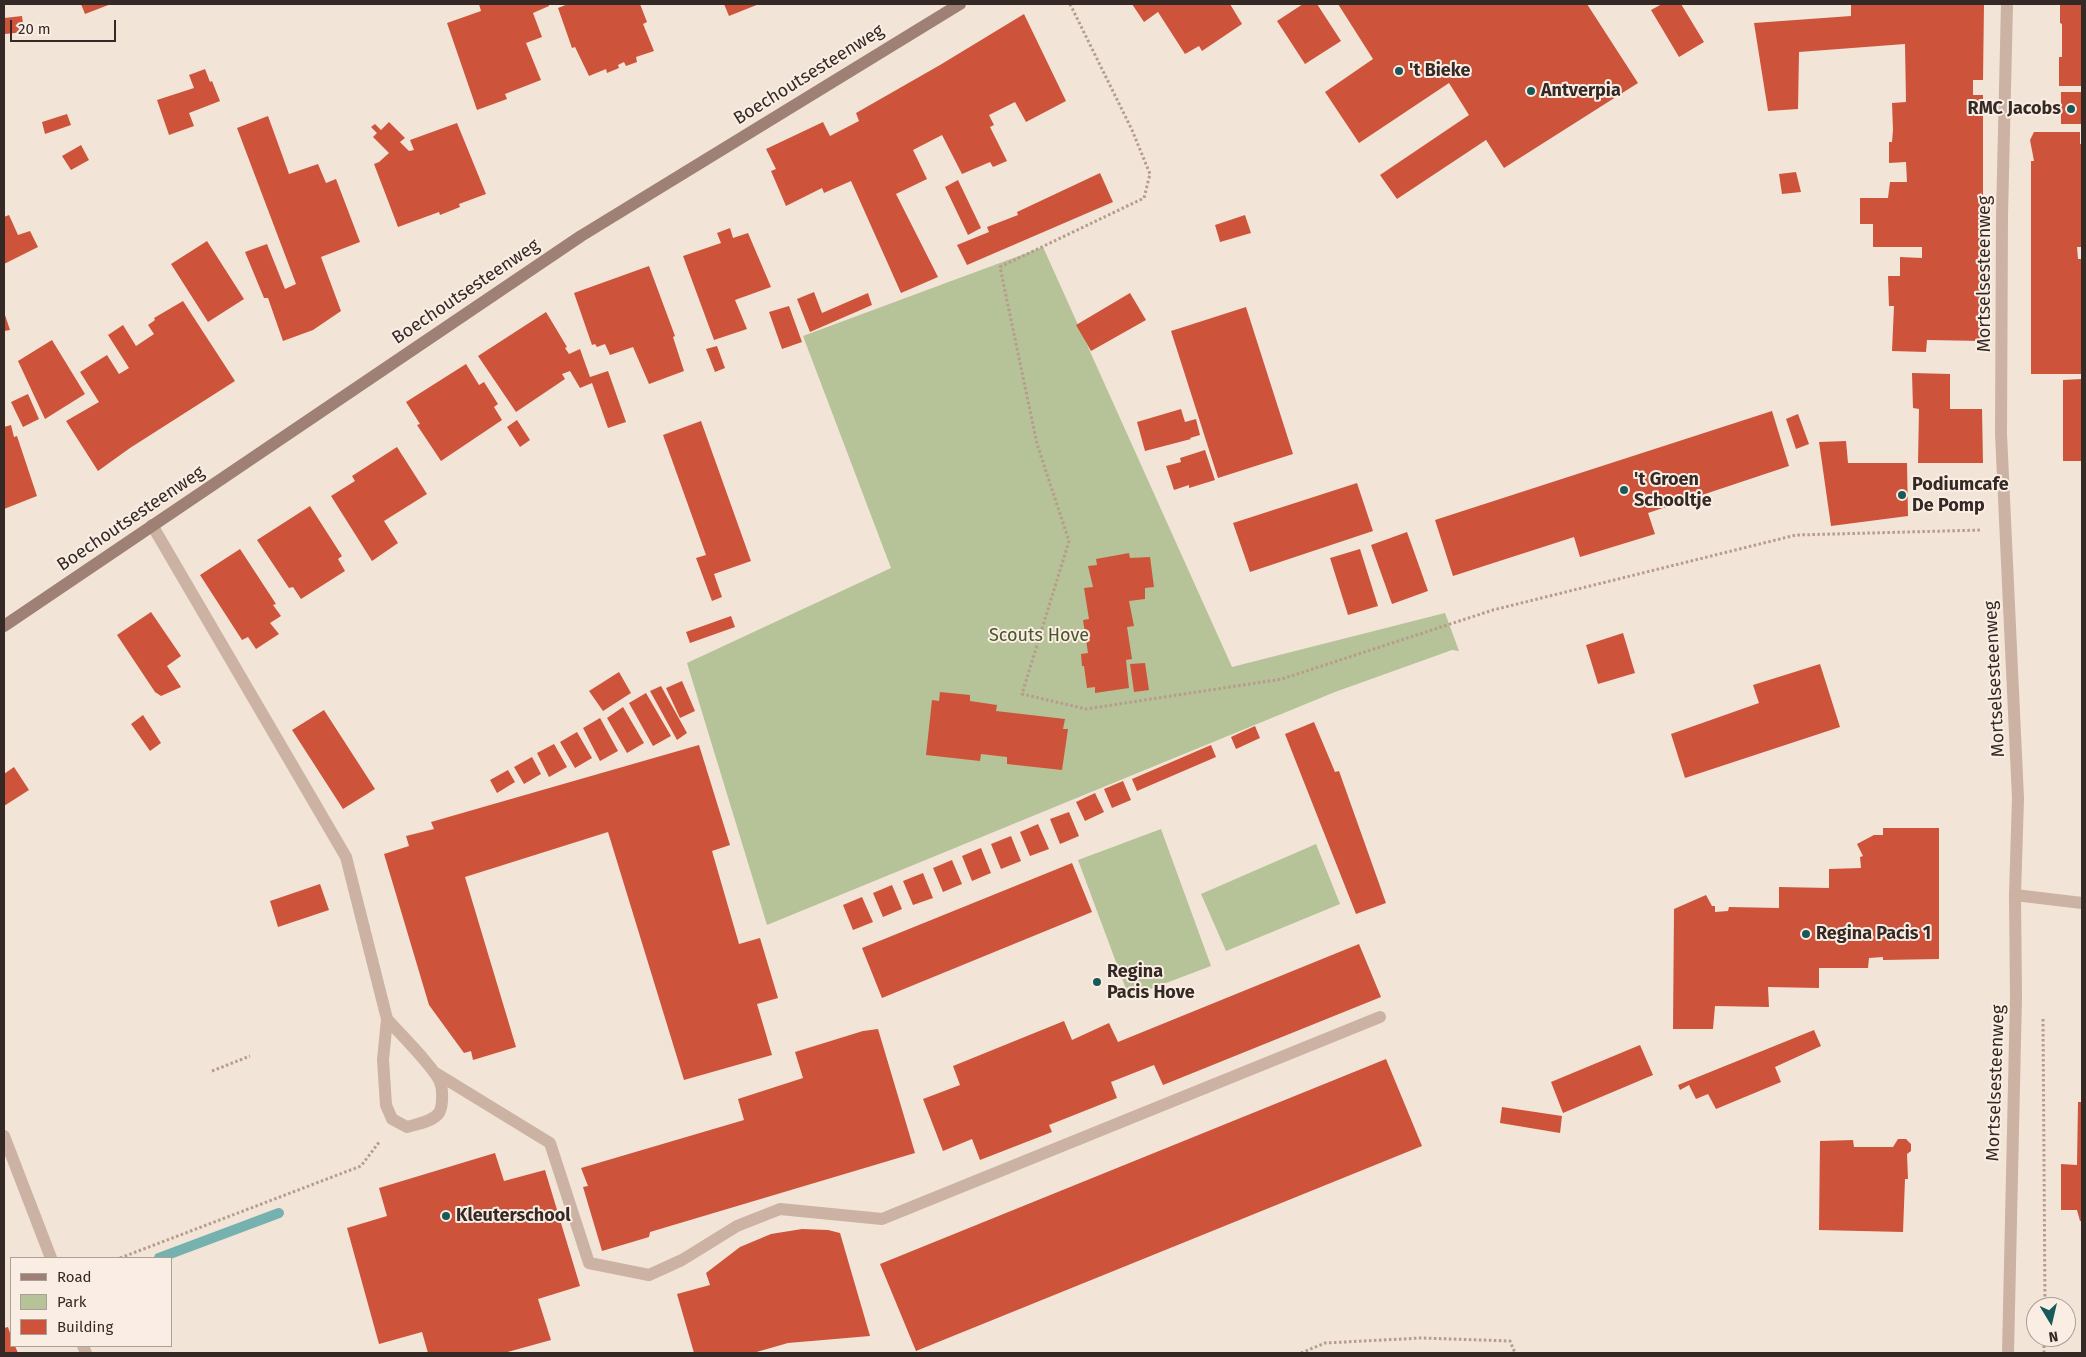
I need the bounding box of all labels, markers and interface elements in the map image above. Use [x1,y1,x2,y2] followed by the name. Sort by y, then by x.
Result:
[12,10,119,42] scale bar
[18,20,51,38] text: 20 m
[730,20,888,130] street label: Boechoutsesteenweg
[1409,60,1470,82] place label: 't Bieke
[1393,65,1405,77] marker: 't Bieke
[1541,80,1621,102] place label: Antverpia
[1525,85,1537,97] marker: Antverpia
[1968,98,2061,120] place label: RMC Jacobs
[2065,103,2077,115] marker: RMC Jacobs
[1974,196,1996,352] street label: Mortselsesteenweg
[388,235,544,349] street label: Boechoutsesteenweg
[53,462,209,576] street label: Boechoutsesteenweg
[1634,469,1712,512] place label: 't Groen Schooltje
[1912,474,2009,516] place label: Podiumcafe De Pomp
[1618,484,1630,496] marker: 't Groen Schooltje
[1896,489,1908,501] marker: Podiumcafe De Pomp
[1980,600,2010,758] street label: Mortselsesteenweg
[989,625,1089,647] park label: Scouts Hove
[1816,923,1931,945] place label: Regina Pacis 1
[1800,928,1812,940] marker: Regina Pacis 1
[1107,961,1195,1004] place label: Regina Pacis Hove
[1091,976,1103,988] marker: Regina Pacis Hove
[1982,1004,2010,1162] street label: Mortselsesteenweg
[456,1205,571,1227] place label: Kleuterschool
[440,1210,452,1222] marker: Kleuterschool
[10,1257,172,1347] legend
[57,1268,92,1286] text: Road
[57,1293,87,1311] text: Park
[2026,1297,2076,1347] north arrow
[57,1318,113,1336] text: Building
[2047,1327,2059,1345] text: N

